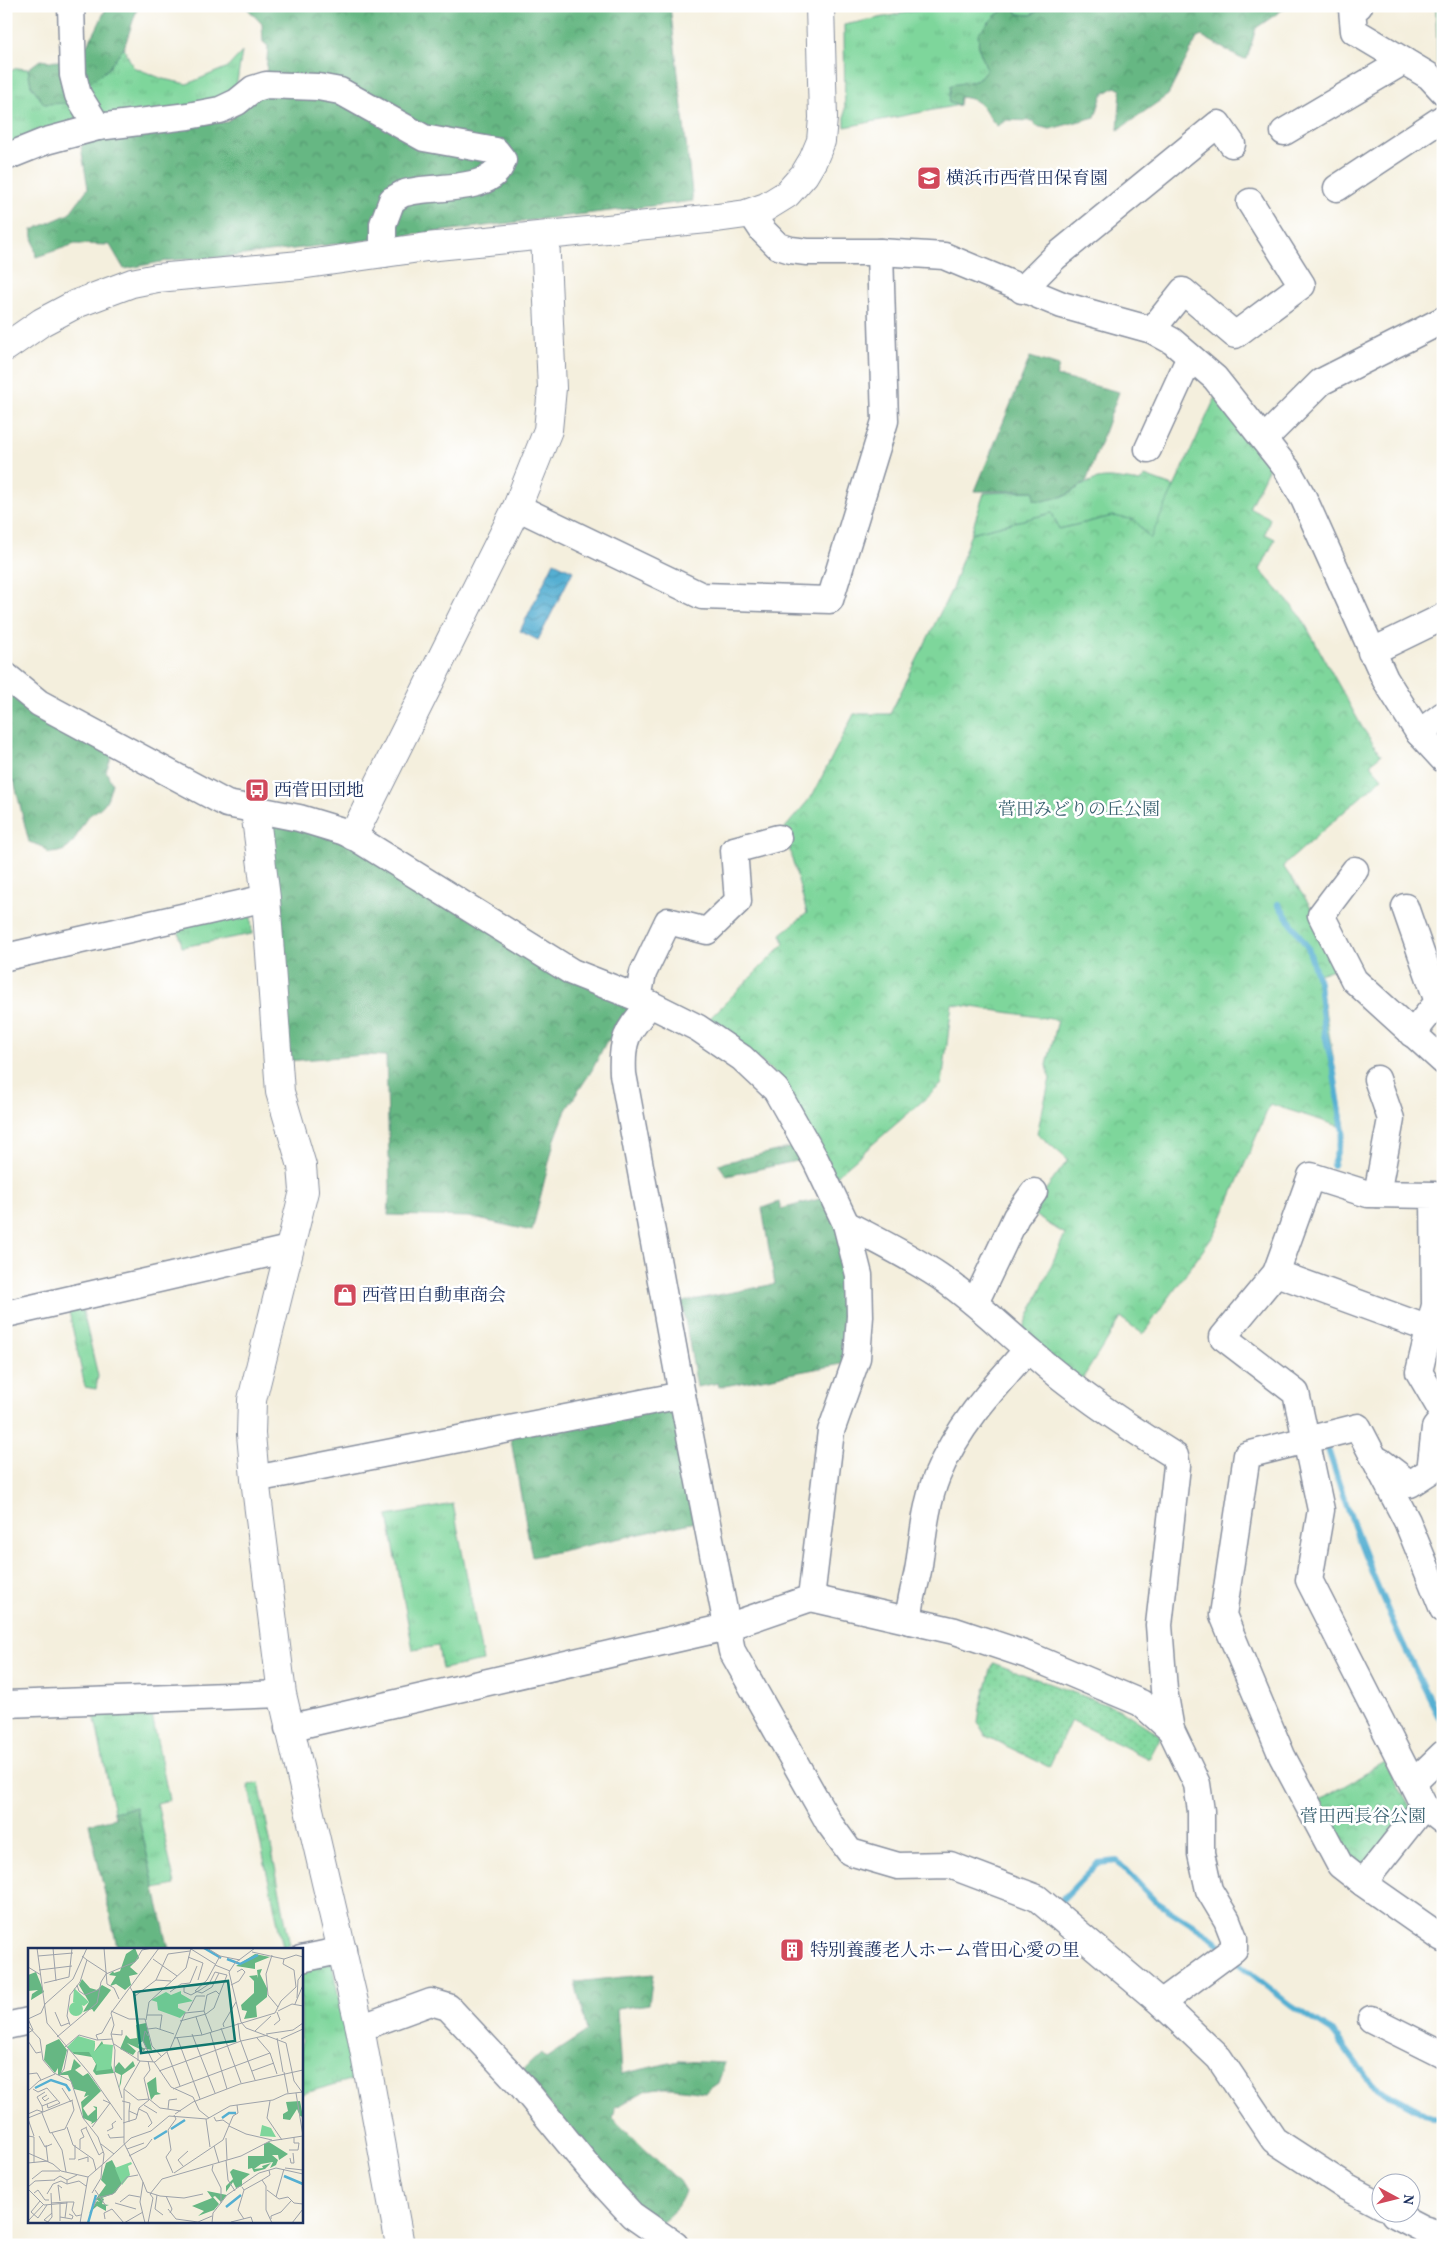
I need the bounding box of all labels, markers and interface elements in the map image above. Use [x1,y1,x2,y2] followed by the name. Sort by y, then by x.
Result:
[916,165,942,191] school or university icon: 横浜市西菅田保育園
[946,167,1108,192] place label: 横浜市西菅田保育園
[244,777,270,803] bus stop icon: 西菅田団地
[274,779,364,804] place label: 西菅田団地
[998,798,1160,823] park label: 菅田みどりの丘公園
[332,1282,358,1308] shop icon: 西菅田自動車商会
[362,1284,506,1309] place label: 西菅田自動車商会
[1300,1805,1426,1830] park label: 菅田西長谷公園
[779,1937,805,1963] building icon: 特別養護老人ホーム菅田心愛の里
[810,1939,1080,1964] place label: 特別養護老人ホーム菅田心愛の里
[28,1948,302,2224] inset map
[1372,2174,1422,2224] north arrow
[1397,2193,1417,2206] text: N

